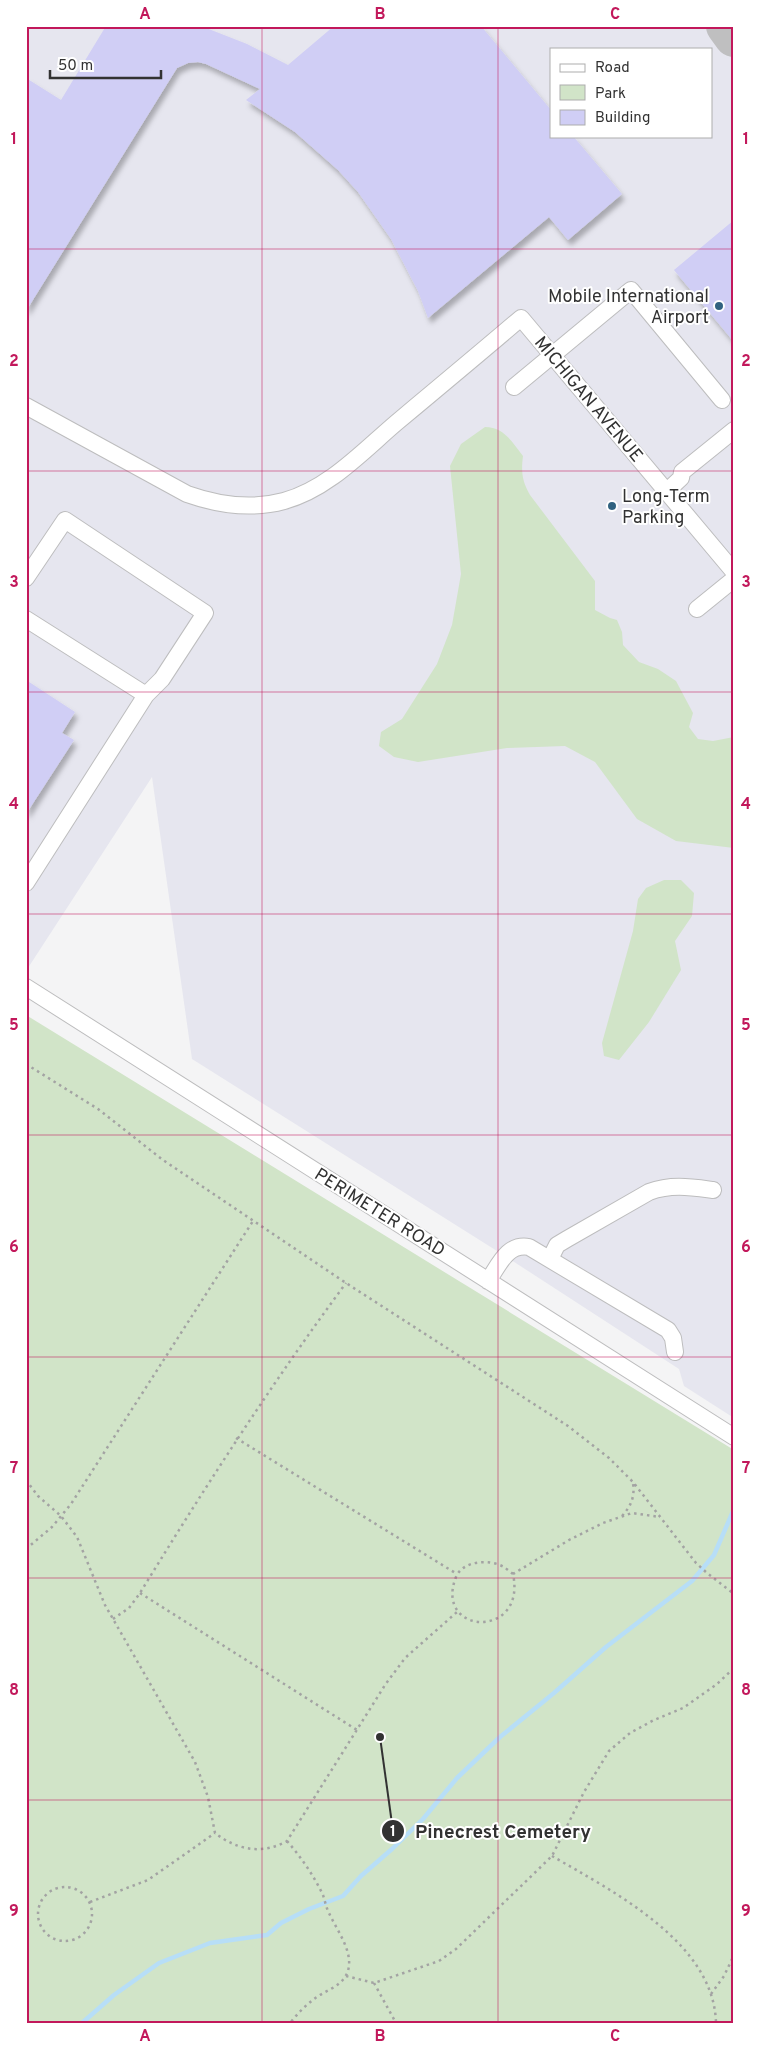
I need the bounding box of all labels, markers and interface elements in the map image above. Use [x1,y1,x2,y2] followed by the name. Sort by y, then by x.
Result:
[139,5,151,25] text: A
[374,5,386,25] text: B
[610,5,620,25] text: C
[50,48,161,80] scale bar
[550,48,712,138] legend
[58,57,93,76] text: 50 m
[595,59,630,78] text: Road
[595,85,626,104] text: Park
[595,109,650,128] text: Building
[11,130,17,150] text: 1
[743,130,749,150] text: 1
[548,286,709,330] place label: Mobile International Airport
[713,300,725,312] marker: Mobile International Airport
[528,332,647,468] street label: MICHIGAN AVENUE
[9,352,19,372] text: 2
[741,352,751,372] text: 2
[622,486,710,530] place label: Long-Term Parking
[606,500,618,512] marker: Long-Term Parking
[9,573,19,593] text: 3
[741,573,751,593] text: 3
[9,795,19,815] text: 4
[741,795,751,815] text: 4
[9,1016,19,1036] text: 5
[741,1016,751,1036] text: 5
[310,1164,449,1263] street label: PERIMETER ROAD
[9,1238,19,1258] text: 6
[741,1238,751,1258] text: 6
[10,1459,18,1479] text: 7
[742,1459,750,1479] text: 7
[9,1681,19,1701] text: 8
[741,1681,751,1701] text: 8
[380,1814,601,1848] callout: Pinecrest Cemetery
[415,1821,591,1845] text: Pinecrest Cemetery
[390,1823,396,1842] text: 1
[9,1902,19,1922] text: 9
[741,1902,751,1922] text: 9
[139,2027,151,2047] text: A
[374,2027,386,2047] text: B
[610,2027,620,2047] text: C

